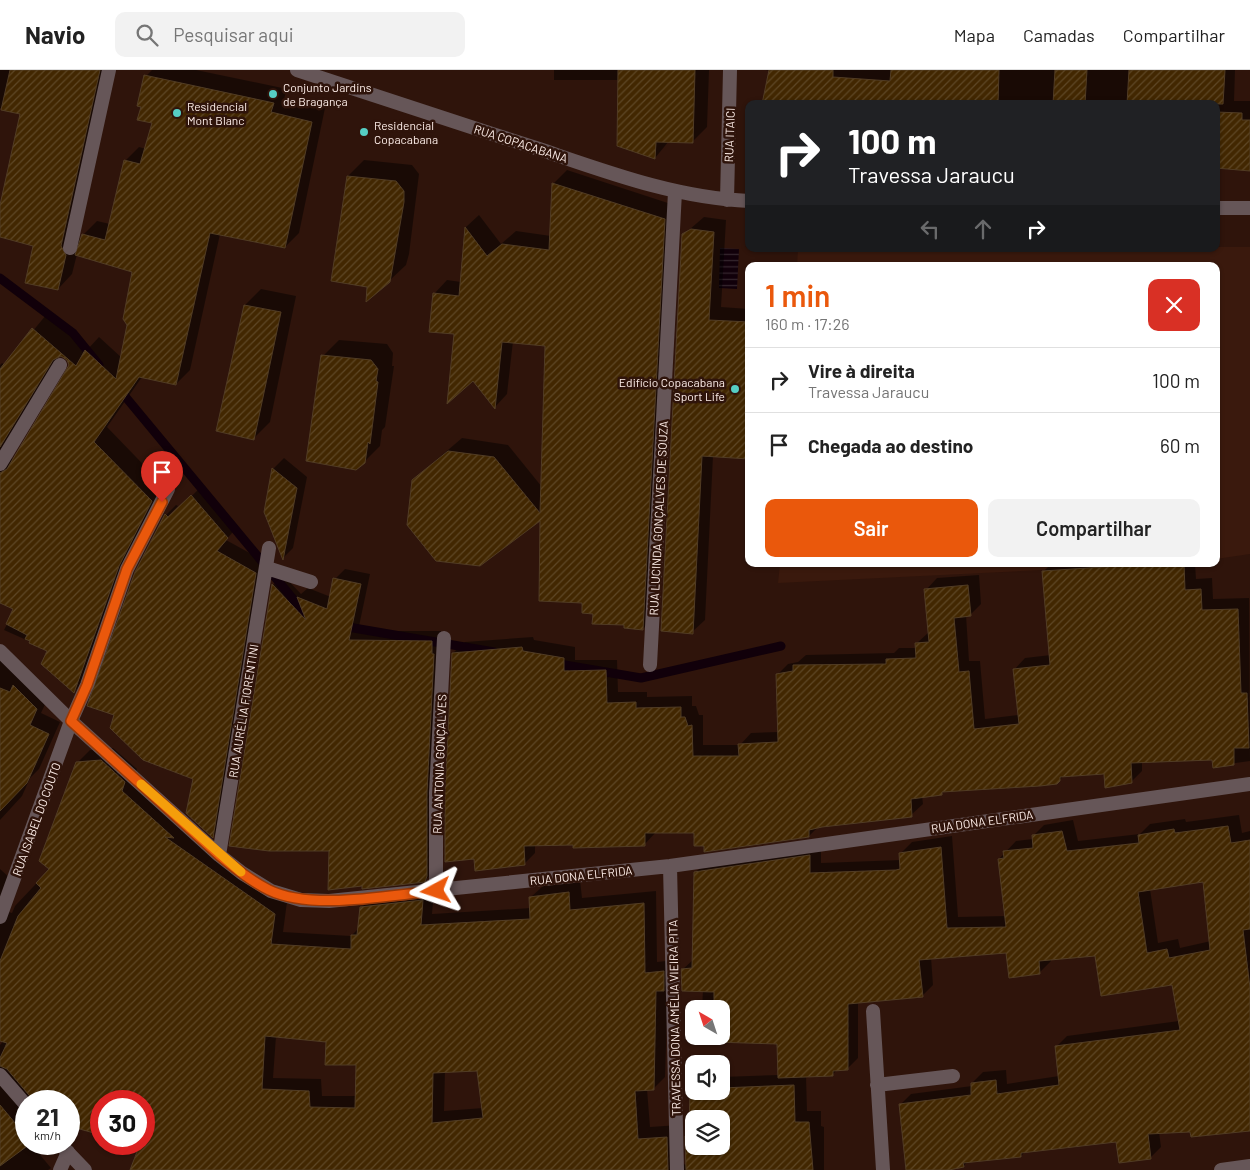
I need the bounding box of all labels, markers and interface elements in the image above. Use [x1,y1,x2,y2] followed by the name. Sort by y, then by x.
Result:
[115,12,465,57] search box
[25,20,85,49] text: Navio
[133,21,161,49] icon: search
[173,23,294,46] text: Pesquisar aqui
[954,24,995,46] text: Mapa
[1023,24,1095,46] text: Camadas
[1123,24,1225,46] text: Compartilhar
[283,80,372,108] place label: Conjunto Jardins de Bragança
[267,88,279,100] marker: Conjunto Jardins de Bragança
[187,99,247,127] place label: Residencial Mont Blanc
[171,107,183,119] marker: Residencial Mont Blanc
[721,107,737,163] street label: RUA ITAICI
[374,118,438,146] place label: Residencial Copacabana
[848,119,937,161] text: 100 m
[765,120,830,185] icon: right
[472,121,570,165] street label: RUA COPACABANA
[358,126,370,138] marker: Residencial Copacabana
[848,161,1015,187] text: Travessa Jaraucu
[916,215,944,243] icon: left
[969,215,997,243] icon: ahead
[1022,215,1050,243] icon: right
[765,277,830,313] text: 1 min
[1148,279,1200,331] button: close
[765,314,849,333] text: 160 m · 17:26
[808,359,915,382] text: Vire à direita
[765,366,793,394] icon: right
[1152,369,1200,392] text: 100 m
[619,375,725,403] place label: Edifício Copacabana Sport Life
[808,382,929,401] text: Travessa Jaraucu
[729,383,741,395] marker: Edifício Copacabana Sport Life
[646,420,670,616] street label: RUA LUCINDA GONÇALVES DE SOUZA
[765,431,793,459] icon: arrive
[808,434,973,457] text: Chegada ao destino
[1160,434,1200,457] text: 60 m
[141,451,183,502] pin
[148,458,176,486] icon: arrive
[765,499,978,557] button: Sair
[988,499,1200,557] button: Compartilhar
[226,643,260,779] street label: RUA AURÉLIA FIORENTINI
[430,694,448,834] street label: RUA ANTONIA GONÇALVES
[9,760,63,878] street label: RUA ISABEL DO COUTO
[930,807,1034,835] street label: RUA DONA ELFRIDA
[529,863,633,887] street label: RUA DONA ELFRIDA
[409,864,461,916] position arrow
[665,920,683,1116] street label: TRAVESSA DONA AMÉLIA VIEIRA PITA
[685,1000,730,1045] north arrow
[685,1000,730,1155] map controls
[685,1055,730,1100] button: sound
[90,1090,155,1155] speed limit sign: 30
[36,1101,59,1131] text: 21
[685,1110,730,1155] button: layers
[34,1128,61,1142] text: km/h

